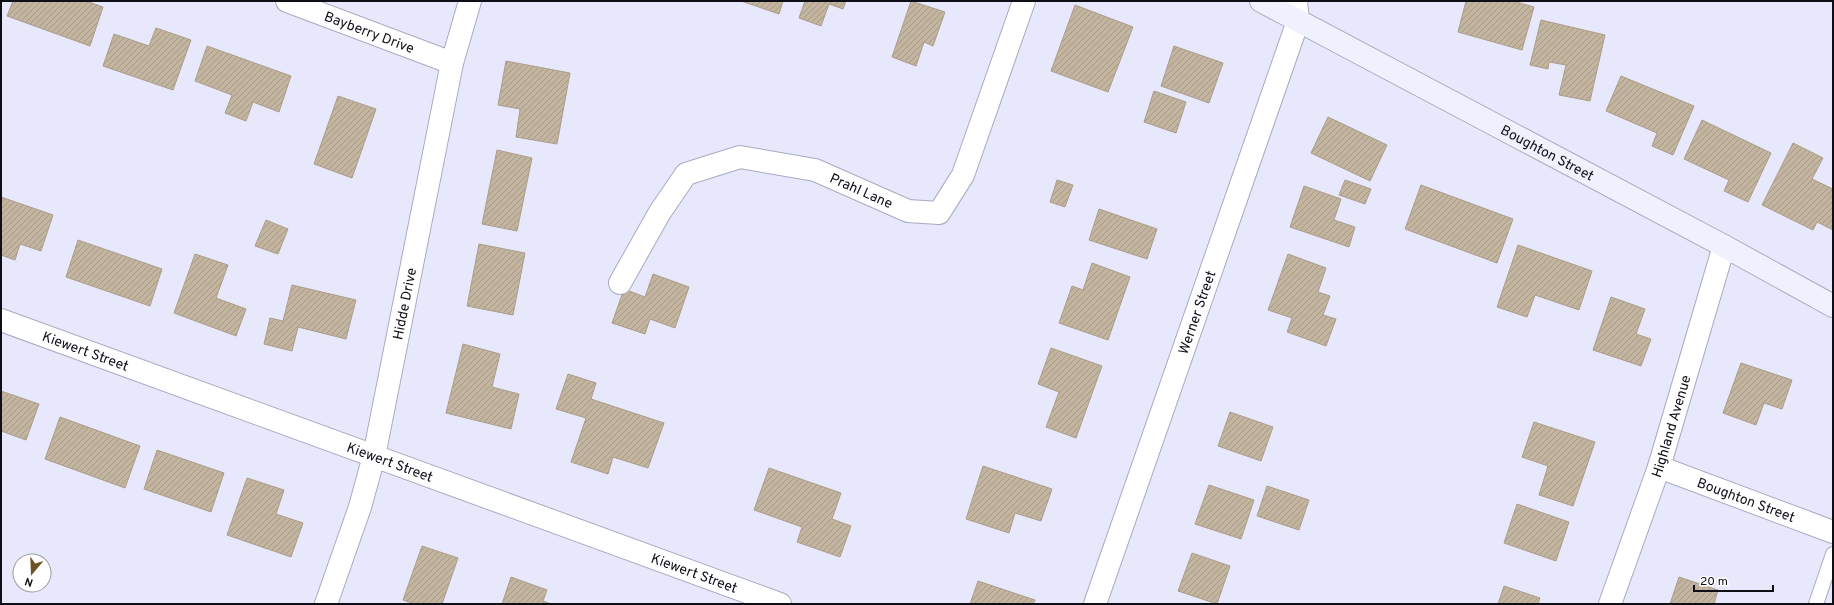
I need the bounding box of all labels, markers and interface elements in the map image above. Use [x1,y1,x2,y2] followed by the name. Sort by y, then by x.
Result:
[322,9,416,58] street label: Bayberry Drive
[1497,122,1596,186] street label: Boughton Street
[827,170,895,213] street label: Prahl Lane
[390,266,421,341] street label: Hidde Drive
[1176,268,1220,357] street label: Werner Street
[40,329,131,376] street label: Kiewert Street
[1649,373,1696,480] street label: Highland Avenue
[344,440,435,487] street label: Kiewert Street
[1694,475,1797,527] street label: Boughton Street
[648,551,739,598] street label: Kiewert Street
[12,553,52,593] north arrow
[1694,567,1773,593] scale bar
[23,574,35,589] text: N
[1700,574,1728,590] text: 20 m

